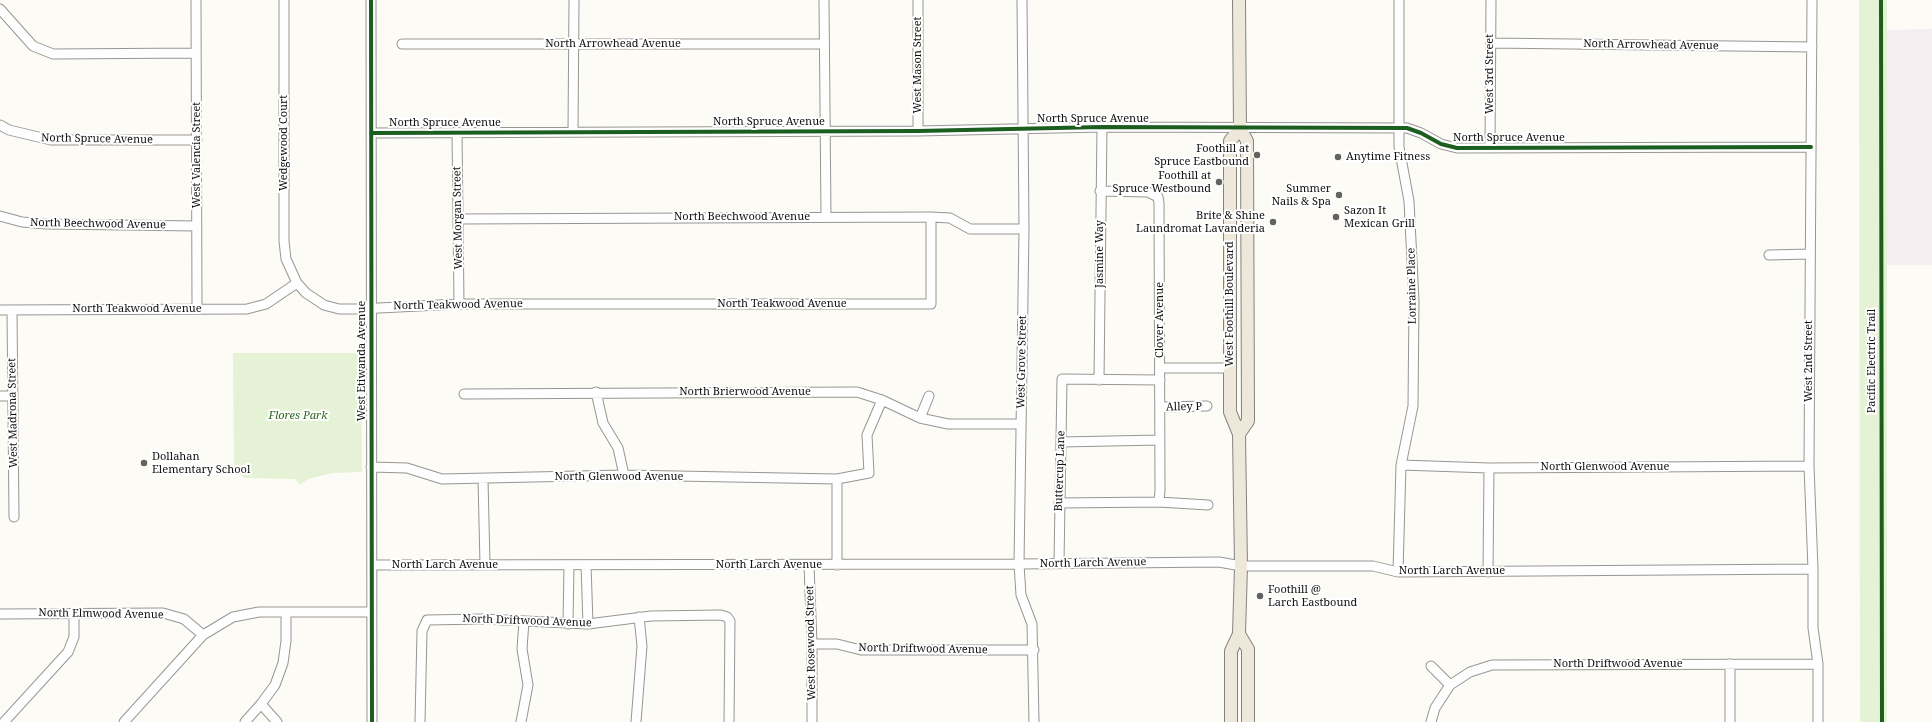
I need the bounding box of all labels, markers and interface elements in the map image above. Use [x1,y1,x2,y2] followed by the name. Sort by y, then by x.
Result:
[911,17,925,113] street label: West Mason Street
[1483,34,1497,114] street label: West 3rd Street
[545,37,681,51] street label: North Arrowhead Avenue
[1583,37,1719,53] street label: North Arrowhead Avenue
[277,95,291,191] street label: Wedgewood Court
[190,102,204,208] street label: West Valencia Street
[1037,112,1149,126] street label: North Spruce Avenue
[713,115,825,129] street label: North Spruce Avenue
[389,116,501,130] street label: North Spruce Avenue
[41,131,153,147] street label: North Spruce Avenue
[1453,131,1565,145] street label: North Spruce Avenue
[1154,142,1249,168] place label: Foothill at Spruce Eastbound
[1252,150,1262,160] marker: Foothill at Spruce Eastbound
[1346,150,1430,164] place label: Anytime Fitness
[1333,152,1343,162] marker: Anytime Fitness
[451,166,465,270] street label: West Morgan Street
[1112,169,1211,195] place label: Foothill at Spruce Westbound
[1214,177,1224,187] marker: Foothill at Spruce Westbound
[1272,182,1331,208] place label: Summer Nails & Spa
[1334,190,1344,200] marker: Summer Nails & Spa
[1344,204,1415,230] place label: Sazon It Mexican Grill
[1136,209,1265,235] place label: Brite & Shine Laundromat Lavanderia
[674,210,810,224] street label: North Beechwood Avenue
[1331,212,1341,222] marker: Sazon It Mexican Grill
[30,216,166,232] street label: North Beechwood Avenue
[1268,217,1278,227] marker: Brite & Shine Laundromat Lavanderia
[1093,220,1107,288] street label: Jasmine Way
[1223,241,1237,367] street label: West Foothill Boulevard
[1405,248,1419,324] street label: Lorraine Place
[1153,282,1167,358] street label: Clover Avenue
[393,297,523,313] street label: North Teakwood Avenue
[717,297,847,311] street label: North Teakwood Avenue
[355,301,369,421] street label: West Etiwanda Avenue
[72,302,202,316] street label: North Teakwood Avenue
[1865,309,1879,413] street label: Pacific Electric Trail
[1015,315,1029,409] street label: West Grove Street
[1802,320,1816,402] street label: West 2nd Street
[5,358,21,468] street label: West Madrona Street
[679,385,811,399] street label: North Brierwood Avenue
[1166,400,1202,414] street label: Alley P
[268,409,328,423] park label: Flores Park
[1052,430,1068,512] street label: Buttercup Lane
[152,450,250,476] place label: Dollahan Elementary School
[139,458,149,468] marker: Dollahan Elementary School
[1541,460,1669,474] street label: North Glenwood Avenue
[555,470,683,484] street label: North Glenwood Avenue
[1040,555,1146,571] street label: North Larch Avenue
[392,558,498,572] street label: North Larch Avenue
[716,558,822,572] street label: North Larch Avenue
[1399,564,1505,578] street label: North Larch Avenue
[1268,583,1357,609] place label: Foothill @ Larch Eastbound
[803,585,819,701] street label: West Rosewood Street
[1255,591,1265,601] marker: Foothill @ Larch Eastbound
[38,606,164,622] street label: North Elmwood Avenue
[462,612,592,630] street label: North Driftwood Avenue
[858,641,988,657] street label: North Driftwood Avenue
[1553,657,1683,671] street label: North Driftwood Avenue

